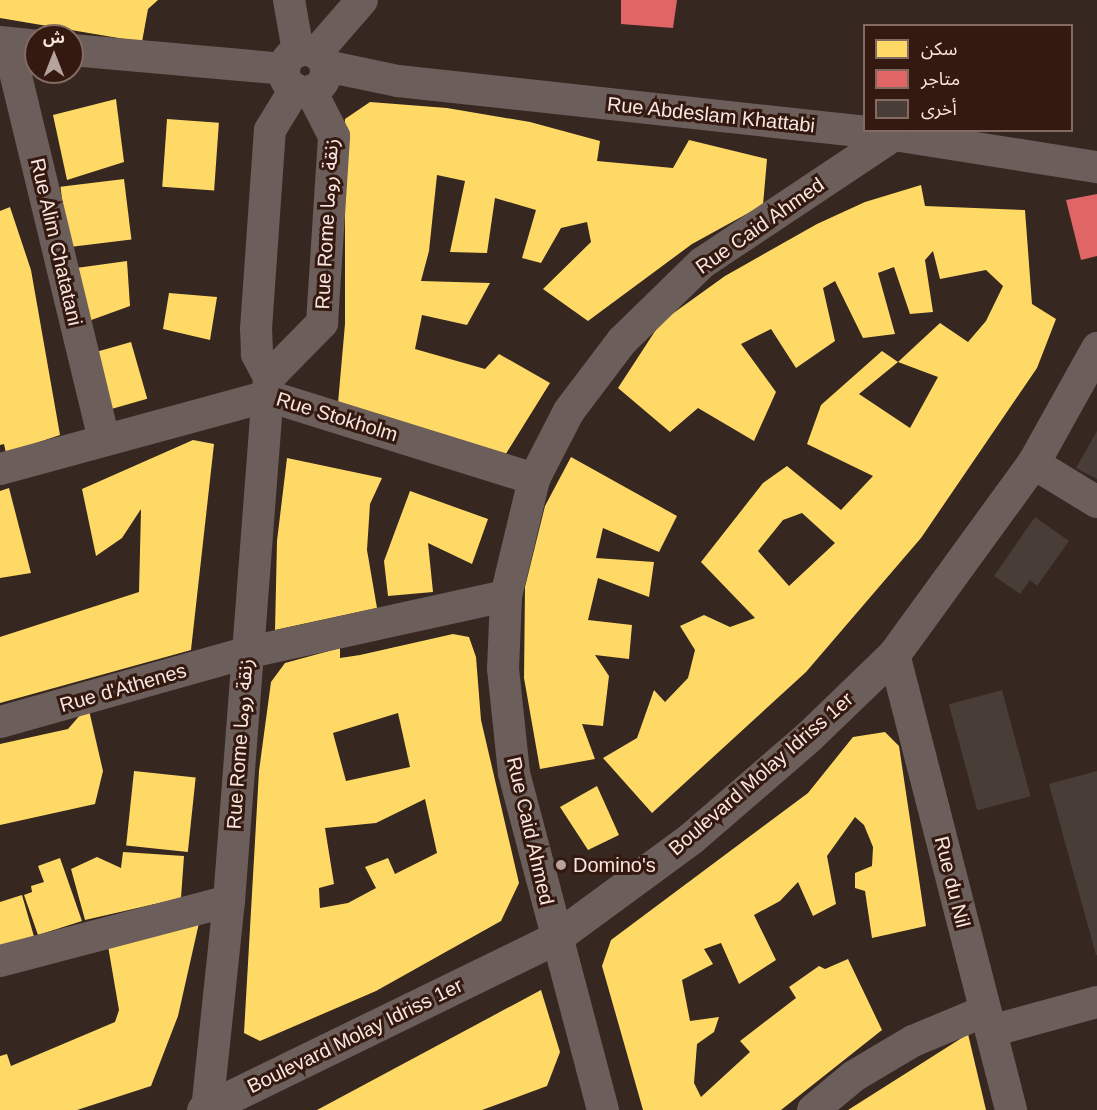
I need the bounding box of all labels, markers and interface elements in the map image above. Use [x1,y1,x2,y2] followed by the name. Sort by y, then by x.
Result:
[24,24,84,84] north arrow
[863,24,1073,132] legend
[43,29,65,46] text: ش
[921,39,957,59] text: سكن
[921,69,960,89] text: متاجر
[605,92,817,138] street label: Rue Abdeslam Khattabi
[921,99,957,119] text: أخرى
[311,138,343,310] street label: Rue Rome زنقة روما
[25,155,87,329] street label: Rue Alim Chatatani
[691,172,829,280] street label: Rue Caid Ahmed
[273,387,401,447] street label: Rue Stokholm
[57,658,189,718] street label: Rue d'Athenes
[222,658,258,830] street label: Rue Rome زنقة روما
[664,687,858,861] street label: Boulevard Molay Idriss 1er
[501,754,559,908] street label: Rue Caid Ahmed
[929,834,975,930] street label: Rue du Nil
[573,853,656,877] place label: Domino's
[554,858,568,872] marker: Domino's
[243,973,467,1099] street label: Boulevard Molay Idriss 1er

